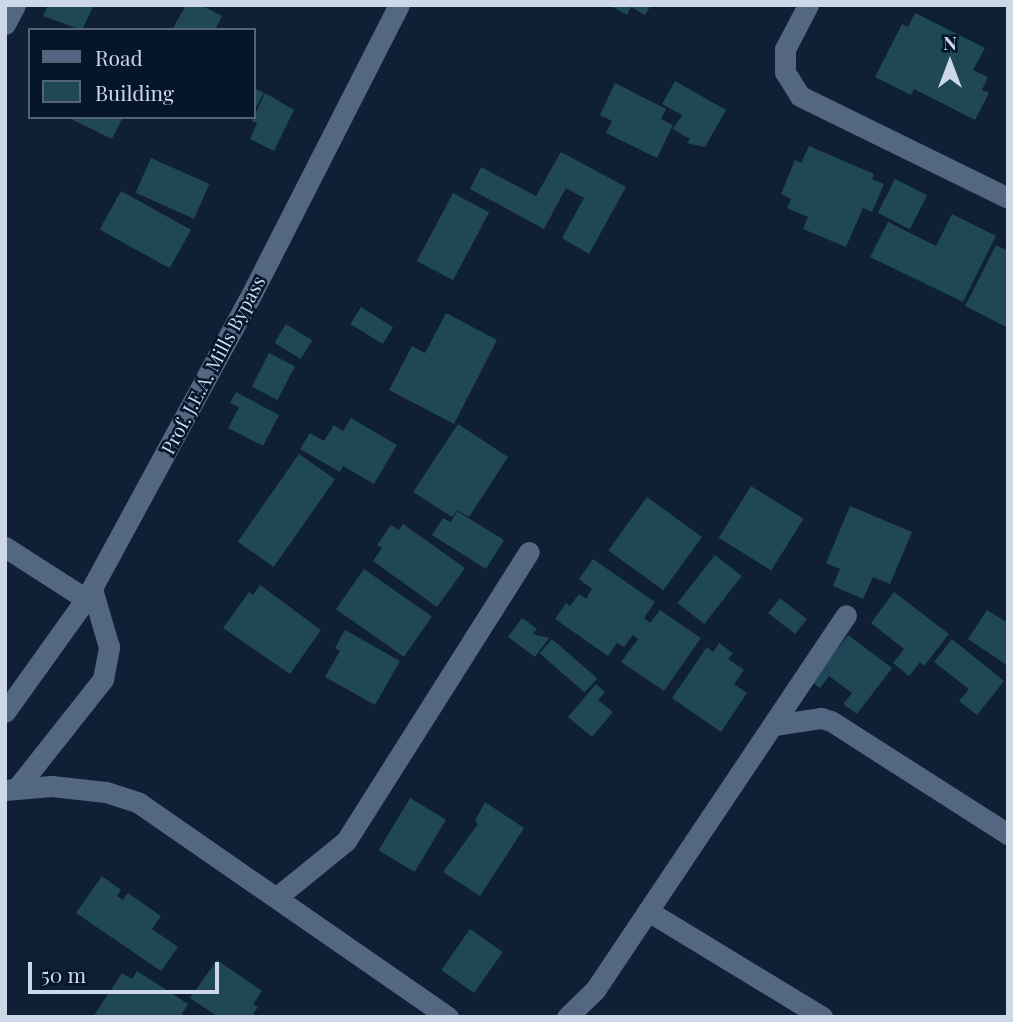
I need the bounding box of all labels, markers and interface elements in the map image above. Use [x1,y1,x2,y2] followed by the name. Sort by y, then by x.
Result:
[28,28,256,119] legend
[915,28,985,98] north arrow
[943,29,957,55] text: N
[95,43,143,71] text: Road
[95,78,174,106] text: Building
[156,272,270,458] street label: Prof. J.E.A. Mills Bypass
[32,948,222,992] scale bar
[41,960,86,988] text: 50 m

